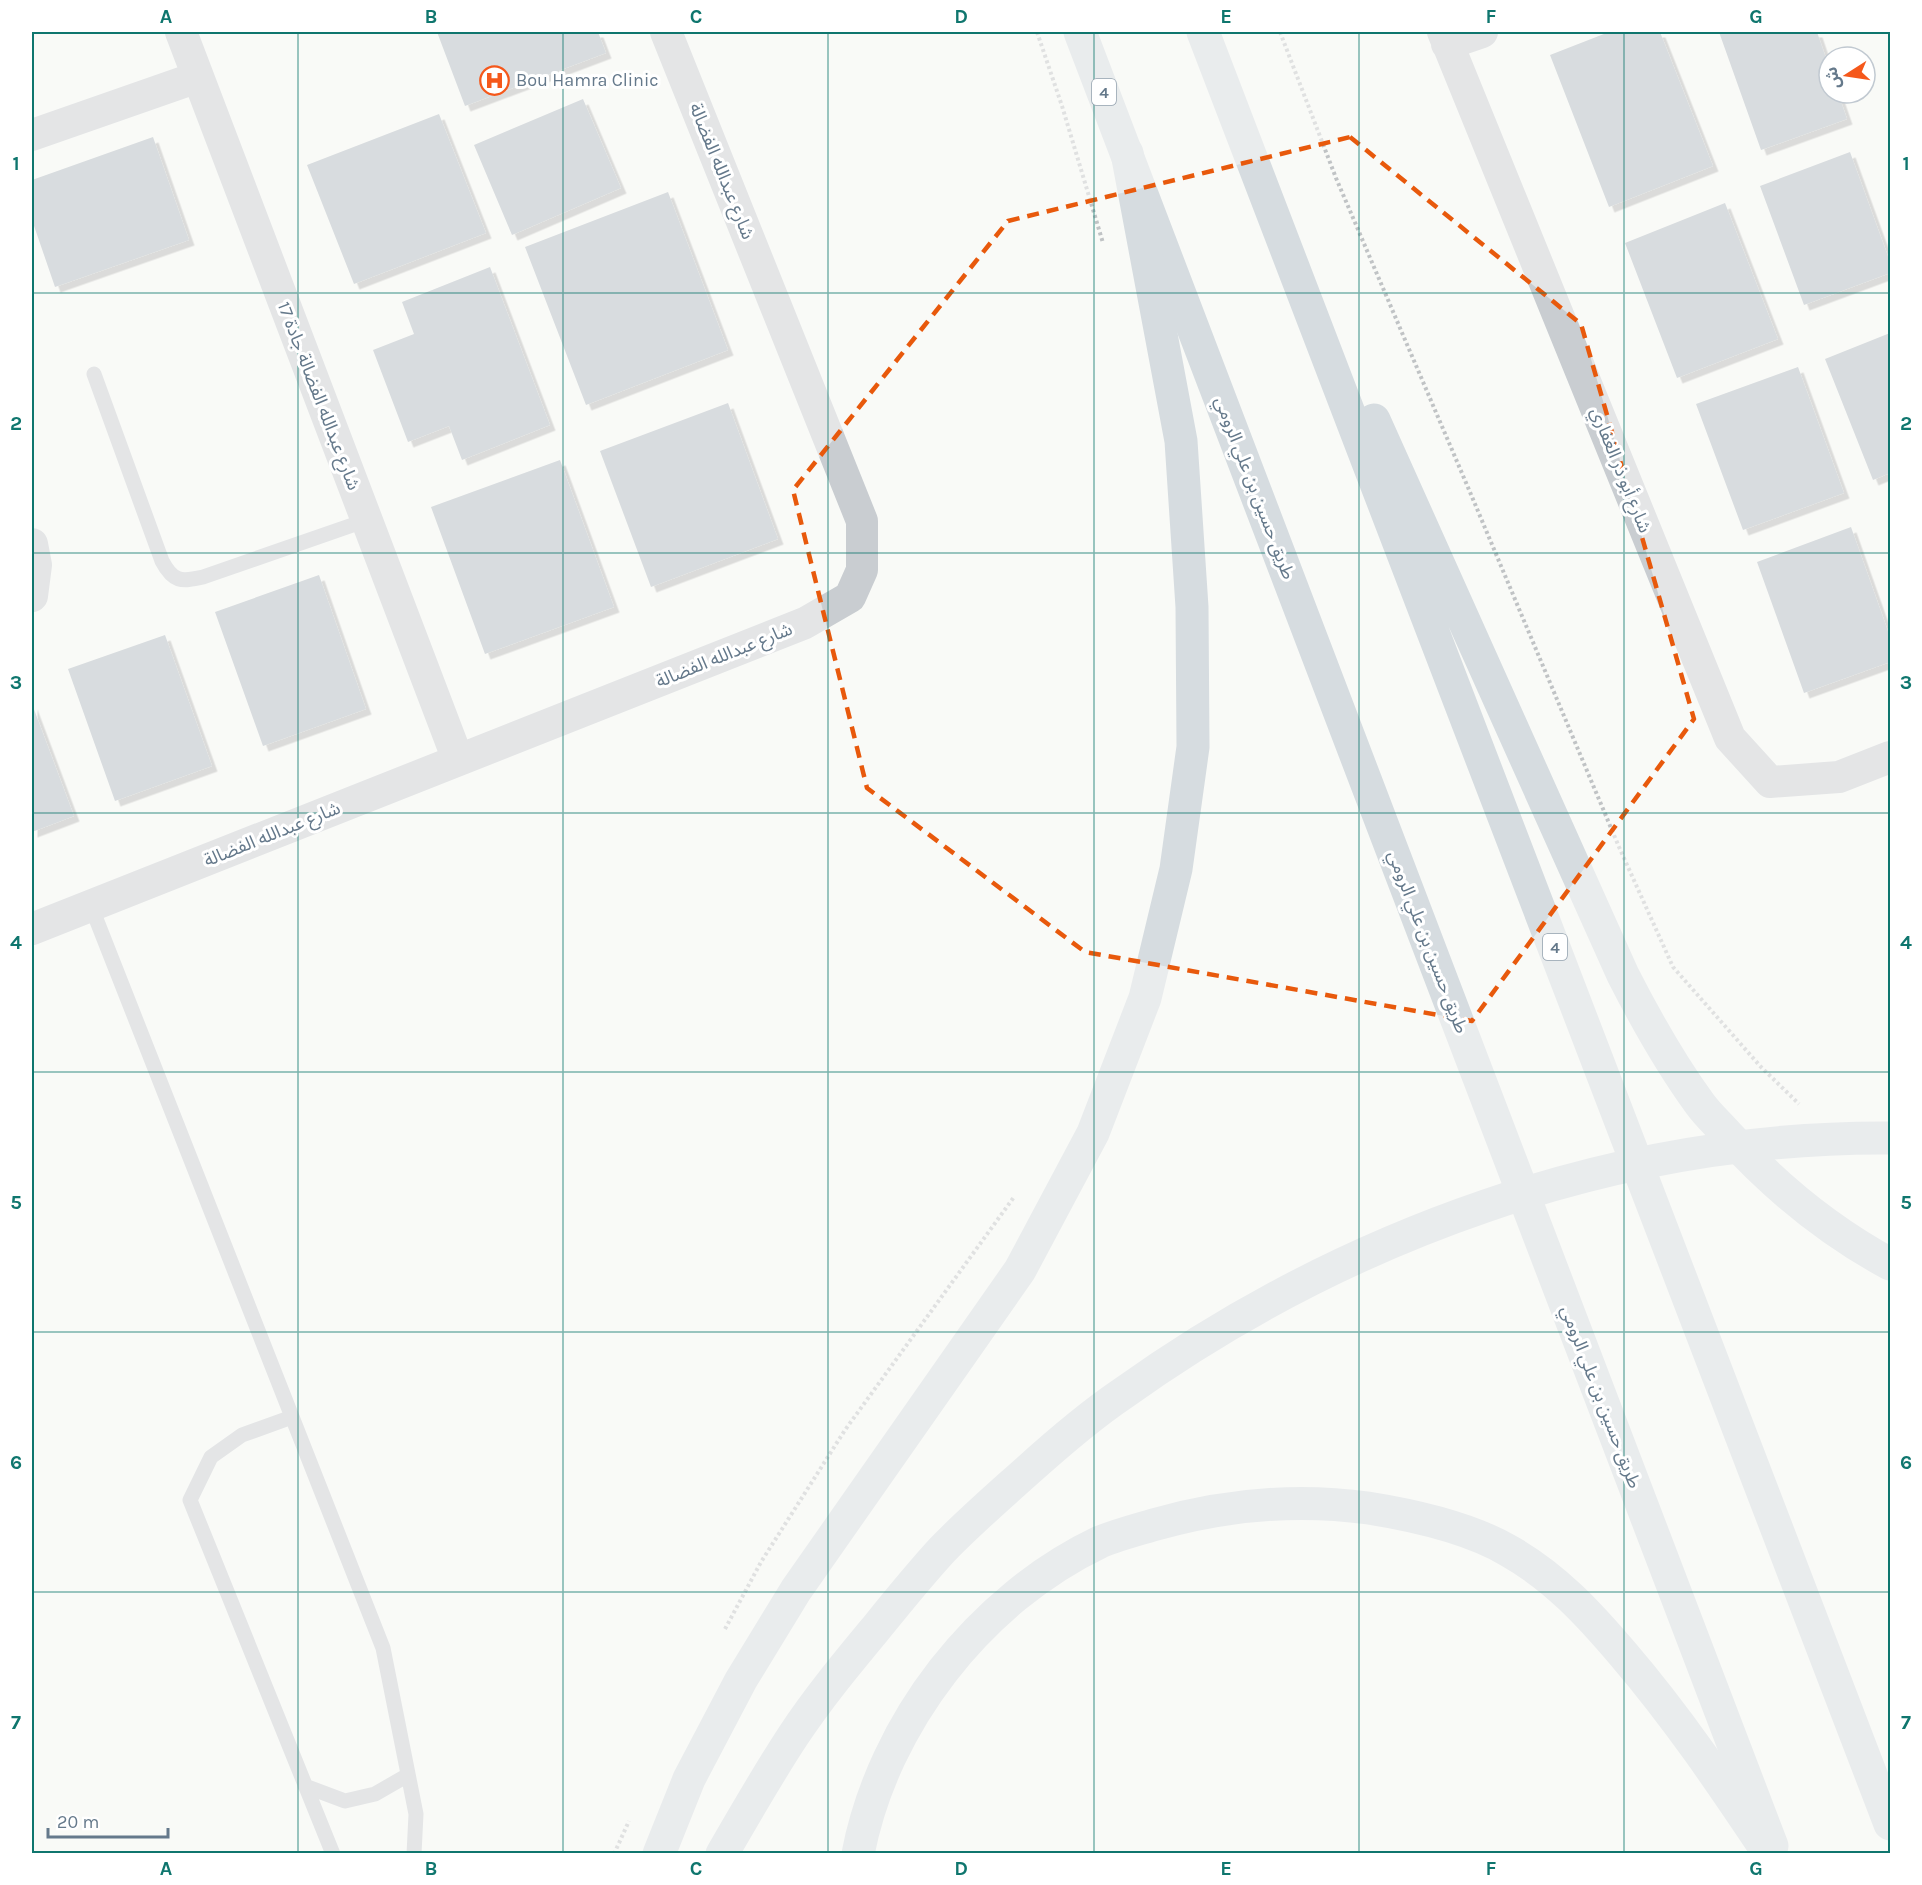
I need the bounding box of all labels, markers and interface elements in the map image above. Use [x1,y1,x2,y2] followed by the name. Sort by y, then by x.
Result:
[160,5,173,28] text: A
[425,5,437,28] text: B
[690,5,702,28] text: C
[954,5,968,28] text: D
[1220,5,1232,28] text: E
[1486,5,1497,28] text: F
[1749,5,1763,28] text: G
[1817,45,1877,105] north arrow
[479,64,511,96] hospital icon: Bou Hamra Clinic
[1821,65,1844,91] text: ش
[516,69,659,91] place label: Bou Hamra Clinic
[1092,79,1116,105] road number: 4
[682,100,759,244] street label: شارع عبدالله الفضالة
[12,152,20,175] text: 1
[1902,152,1910,175] text: 1
[270,299,365,494] street label: شارع عبدالله الفضالة جادة 17
[1208,393,1300,583] street label: طريق حسين بن علي الرومي
[1583,404,1656,537] street label: شارع أبو ذر الغفاري
[10,412,22,435] text: 2
[1900,412,1912,435] text: 2
[653,618,797,695] street label: شارع عبدالله الفضالة
[10,671,22,694] text: 3
[1900,671,1912,694] text: 3
[201,797,345,874] street label: شارع عبدالله الفضالة
[1381,847,1473,1037] street label: طريق حسين بن علي الرومي
[10,931,22,954] text: 4
[1900,931,1912,954] text: 4
[1543,934,1567,960] road number: 4
[10,1191,22,1214] text: 5
[1900,1191,1912,1214] text: 5
[1554,1302,1646,1492] street label: طريق حسين بن علي الرومي
[10,1451,22,1474] text: 6
[1900,1451,1912,1474] text: 6
[11,1711,21,1734] text: 7
[1901,1711,1911,1734] text: 7
[48,1801,168,1839] scale bar
[57,1811,99,1833] text: 20 m
[160,1857,173,1880] text: A
[425,1857,437,1880] text: B
[690,1857,702,1880] text: C
[954,1857,968,1880] text: D
[1220,1857,1232,1880] text: E
[1486,1857,1497,1880] text: F
[1749,1857,1763,1880] text: G

